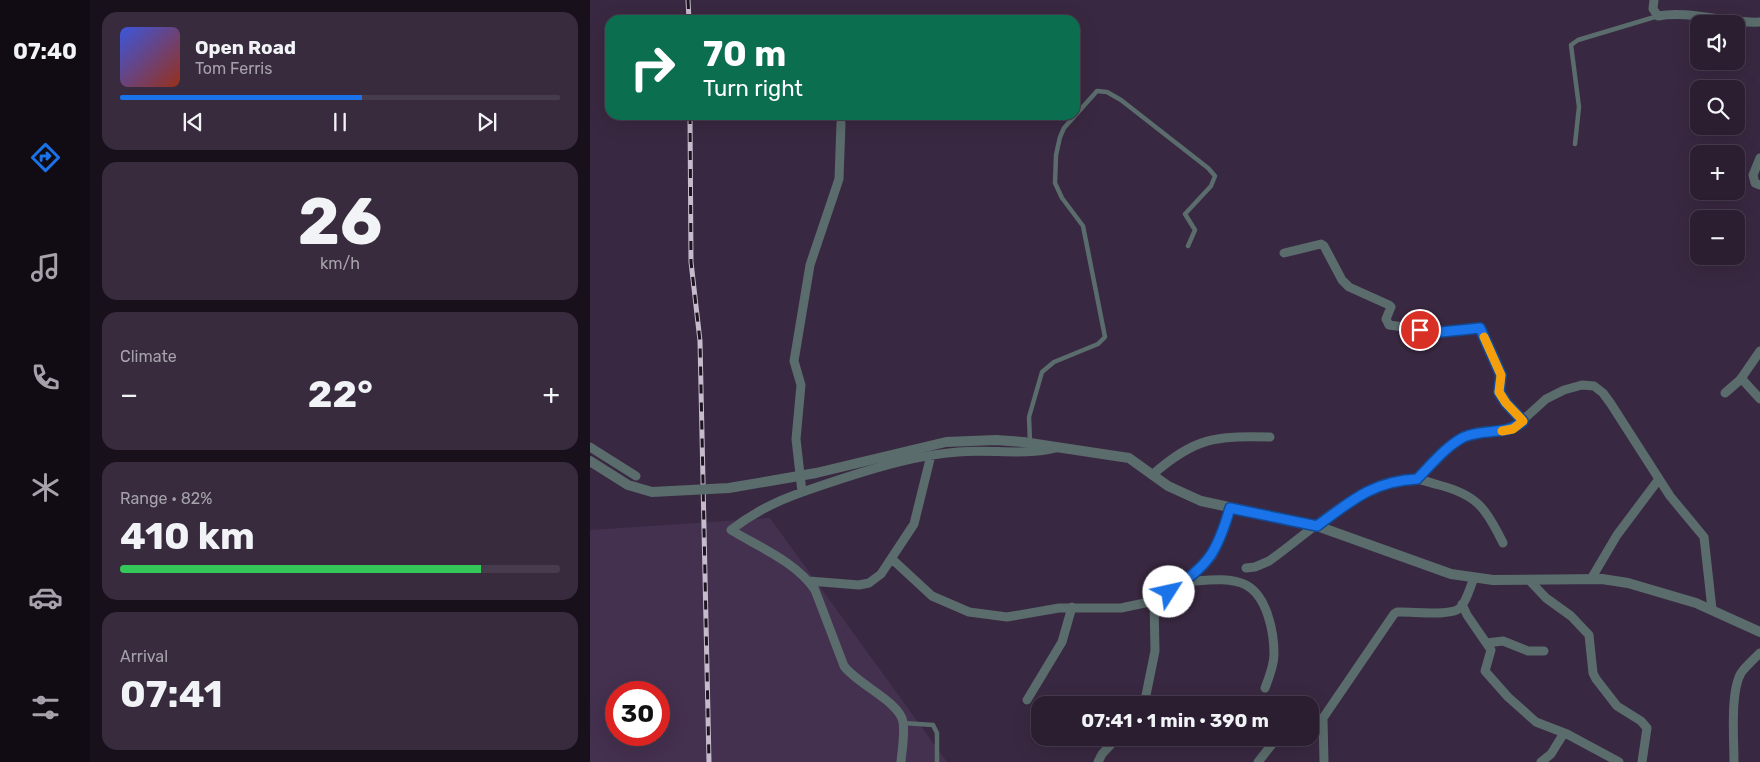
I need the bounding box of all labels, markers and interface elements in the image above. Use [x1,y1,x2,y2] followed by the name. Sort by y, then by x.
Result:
[1690,15,1745,265] map controls
[1690,15,1745,70] button: sound
[703,33,786,75] text: 70 m
[620,35,685,100] icon: right
[195,36,296,59] text: Open Road
[13,38,77,65] text: 07:40
[195,59,272,78] text: Tom Ferris
[703,75,803,102] text: Turn right
[1690,80,1745,135] button: search
[179,108,207,136] icon: previous
[326,108,354,136] icon: pause
[473,108,501,136] icon: next
[28,140,63,175] icon: directions
[1690,145,1745,200] button: +
[298,183,382,260] text: 26
[1690,210,1745,265] button: −
[28,250,63,285] icon: music
[320,254,360,273] text: km/h
[1399,309,1441,351] pin
[1406,316,1434,344] icon: arrive
[120,347,177,366] text: Climate
[28,360,63,395] icon: phone
[308,371,373,417] text: 22°
[120,378,138,411] text: −
[543,378,560,411] text: +
[28,470,63,505] icon: climate
[120,489,212,508] text: Range · 82%
[120,513,255,559] text: 410 km
[1142,565,1194,617] position arrow
[28,580,63,615] icon: car
[120,647,168,666] text: Arrival
[120,671,223,717] text: 07:41
[605,681,670,746] speed limit sign: 30
[28,690,63,725] icon: filters
[1081,709,1269,732] text: 07:41 · 1 min · 390 m

